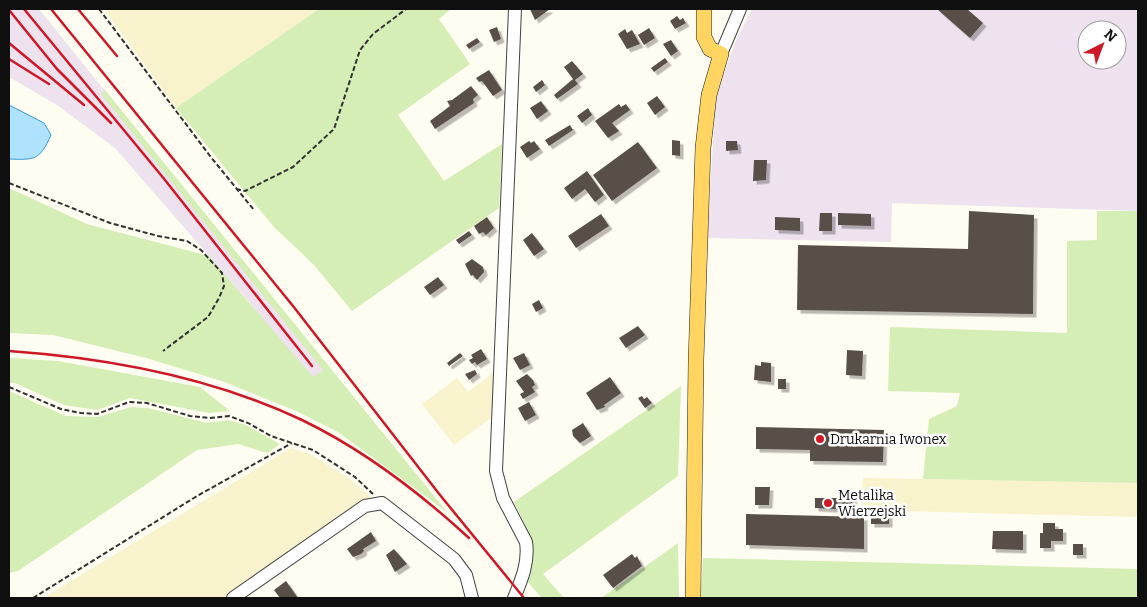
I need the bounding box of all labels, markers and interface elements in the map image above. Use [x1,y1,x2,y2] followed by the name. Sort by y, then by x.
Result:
[1077,20,1127,70] north arrow
[1101,26,1120,46] text: N
[830,431,947,448] place label: Drukarnia Iwonex
[814,433,826,445] marker: Drukarnia Iwonex
[838,487,906,520] place label: Metalika Wierzejski
[822,497,834,509] marker: Metalika Wierzejski

